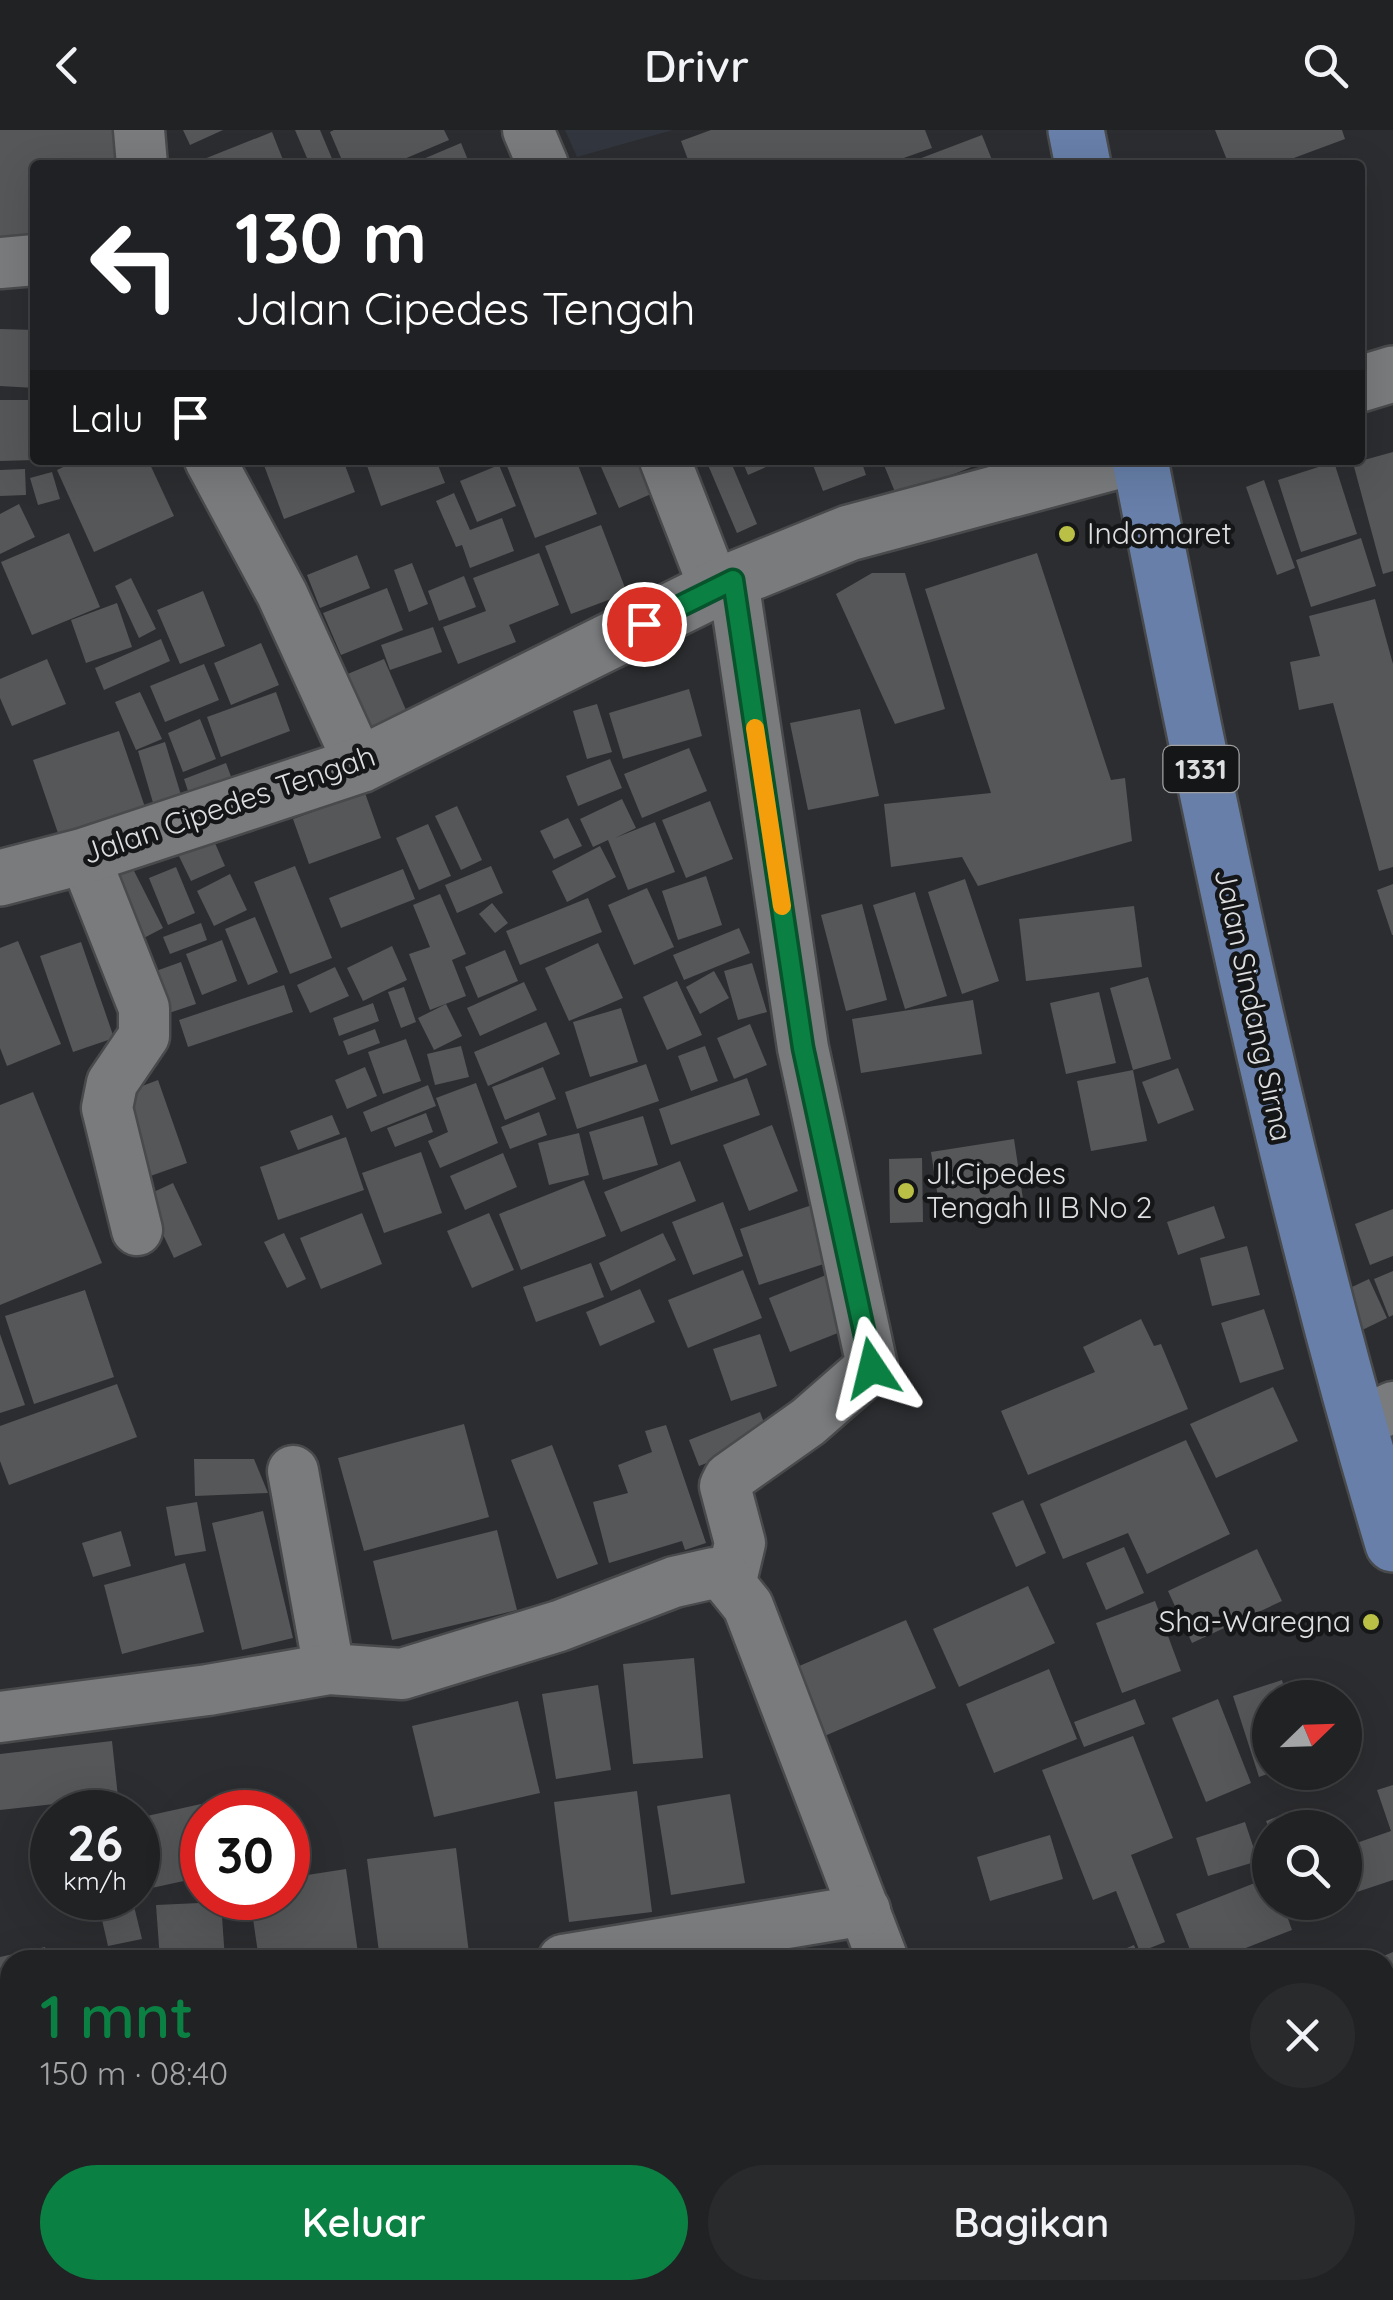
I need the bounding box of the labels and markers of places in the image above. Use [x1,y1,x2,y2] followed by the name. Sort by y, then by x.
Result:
[1087,514,1232,552] place label: Indomaret
[1056,523,1078,545] marker: Indomaret
[602,582,687,667] pin
[926,1154,1152,1226] place label: Jl.Cipedes Tengah II B No 2
[895,1180,917,1202] marker: Jl.Cipedes Tengah II B No 2
[1158,1602,1351,1640] place label: Sha-Waregna
[1360,1611,1382,1633] marker: Sha-Waregna

